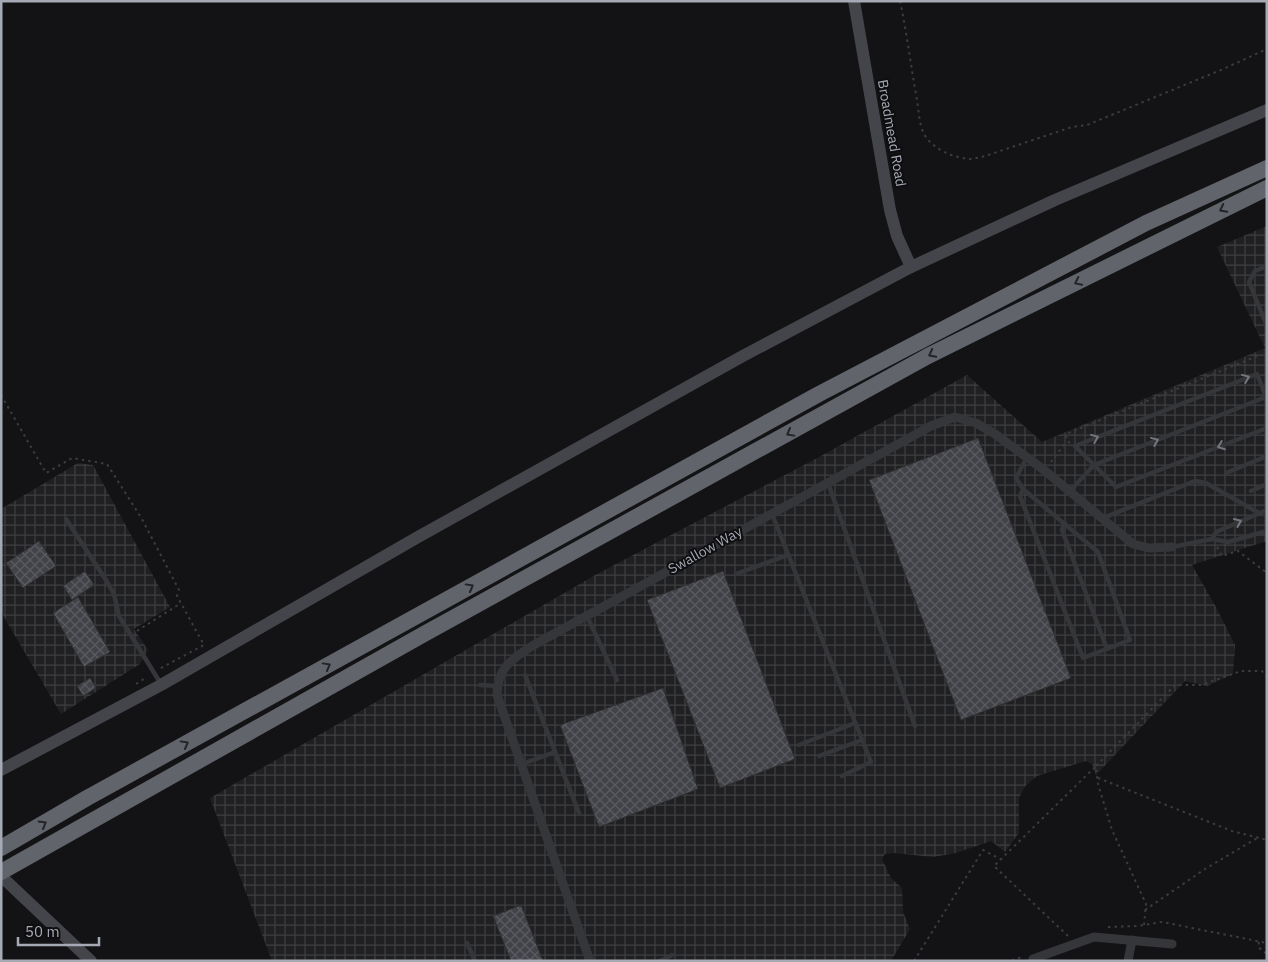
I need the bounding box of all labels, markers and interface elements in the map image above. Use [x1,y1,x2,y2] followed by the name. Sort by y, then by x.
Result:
[874,78,910,188] street label: Broadmead Road
[1219,203,1228,213] one-way arrow
[1074,276,1083,286] one-way arrow
[928,348,937,358] one-way arrow
[1241,374,1250,384] one-way arrow
[786,427,795,437] one-way arrow
[1090,434,1099,444] one-way arrow
[1150,437,1159,447] one-way arrow
[1217,440,1226,450] one-way arrow
[1233,518,1242,529] one-way arrow
[665,522,745,578] street label: Swallow Way
[464,583,473,593] one-way arrow
[322,662,331,672] one-way arrow
[180,741,189,751] one-way arrow
[38,820,47,830] one-way arrow
[18,914,99,946] scale bar
[25,922,60,941] text: 50 m

